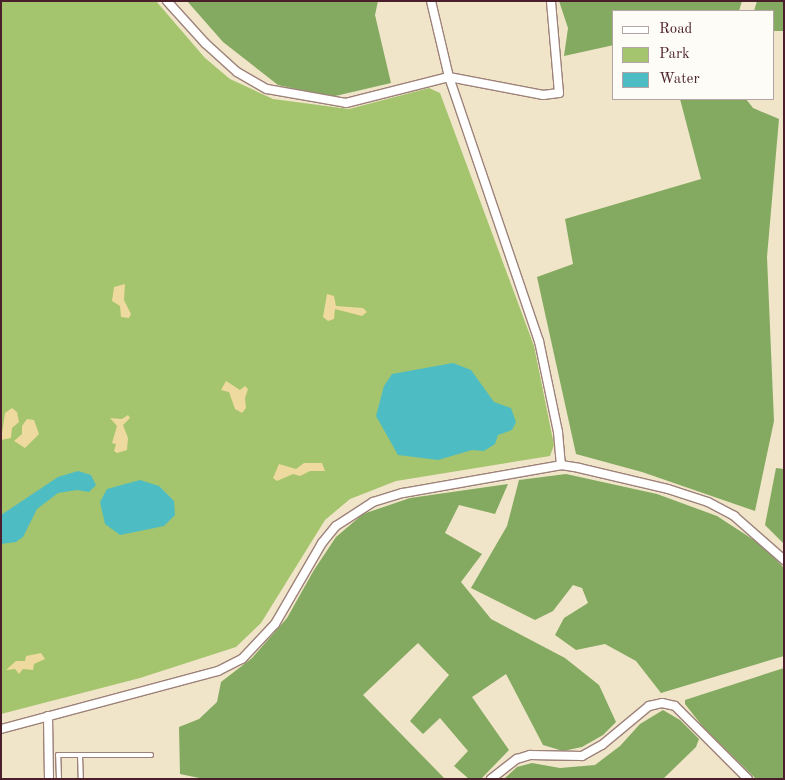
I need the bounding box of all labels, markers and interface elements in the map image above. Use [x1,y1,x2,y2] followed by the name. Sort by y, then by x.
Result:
[612,10,775,100] legend
[659,22,692,37] text: Road
[659,47,690,62] text: Park
[659,72,700,87] text: Water

